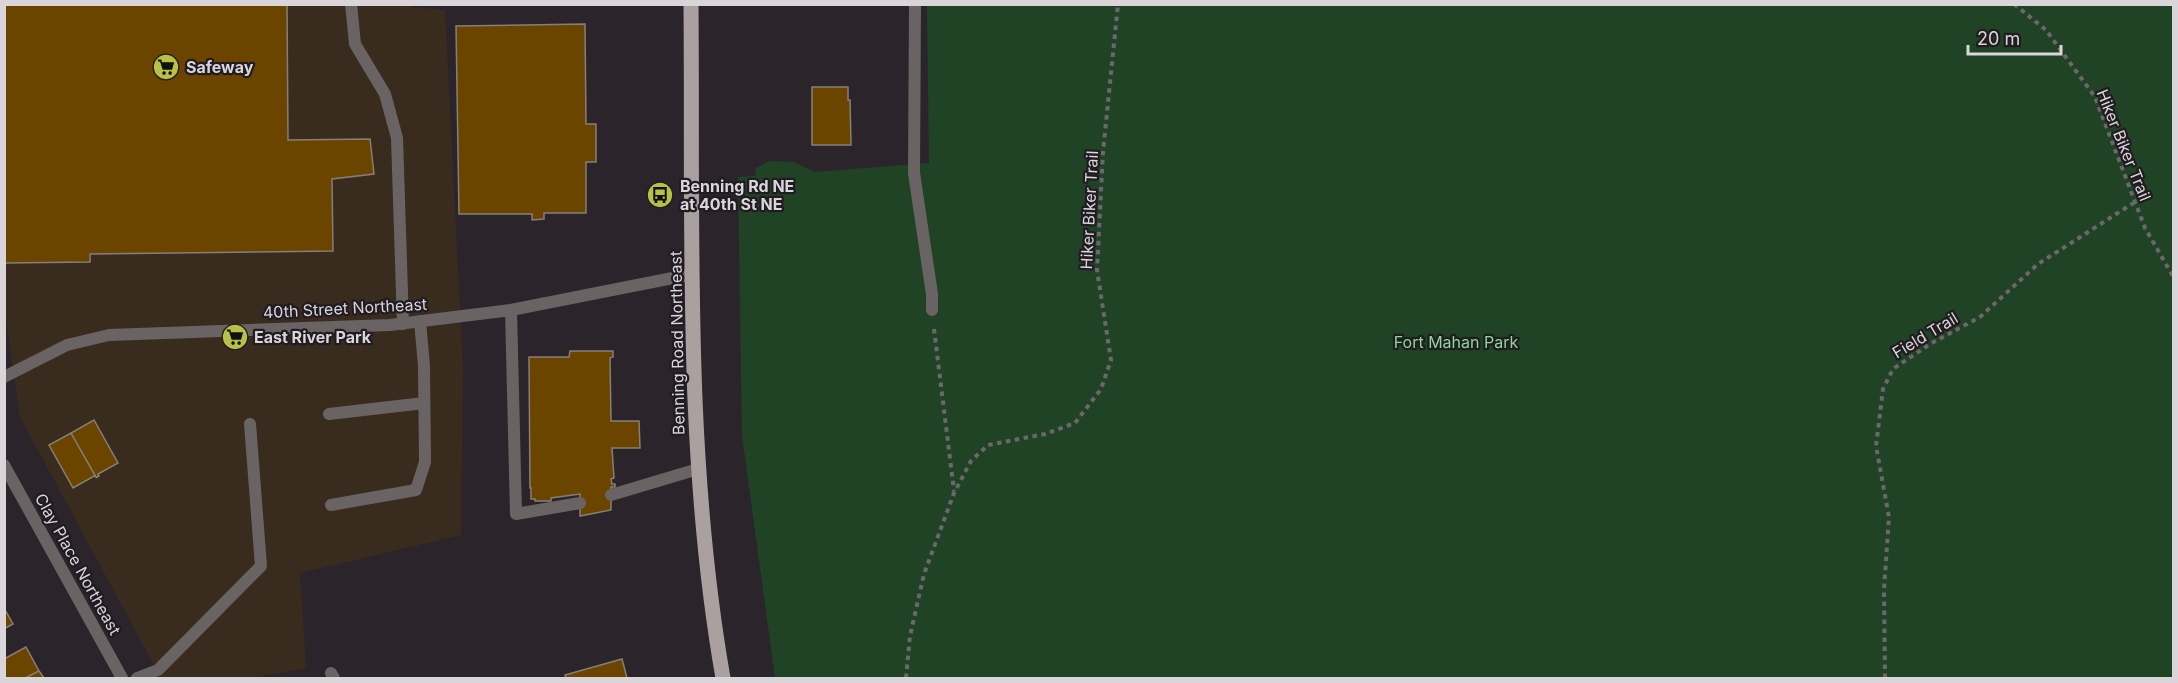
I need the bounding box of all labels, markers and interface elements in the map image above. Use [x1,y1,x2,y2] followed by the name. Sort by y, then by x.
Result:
[1968,18,2061,56] scale bar
[1977,28,2020,49] text: 20 m
[151,52,181,82] supermarket icon: Safeway
[186,57,254,77] place label: Safeway
[2092,86,2156,204] street label: Hiker Biker Trail
[1076,150,1102,270] street label: Hiker Biker Trail
[680,176,794,214] place label: Benning Rd NE at 40th St NE
[645,180,675,210] bus stop icon: Benning Rd NE at 40th St NE
[665,251,689,435] street label: Benning Road Northeast
[262,294,428,322] street label: 40th Street Northeast
[1889,308,1961,362] street label: Field Trail
[220,322,250,352] supermarket icon: East River Park
[254,327,372,347] place label: East River Park
[1394,332,1518,352] park label: Fort Mahan Park
[31,490,125,638] street label: Clay Place Northeast

